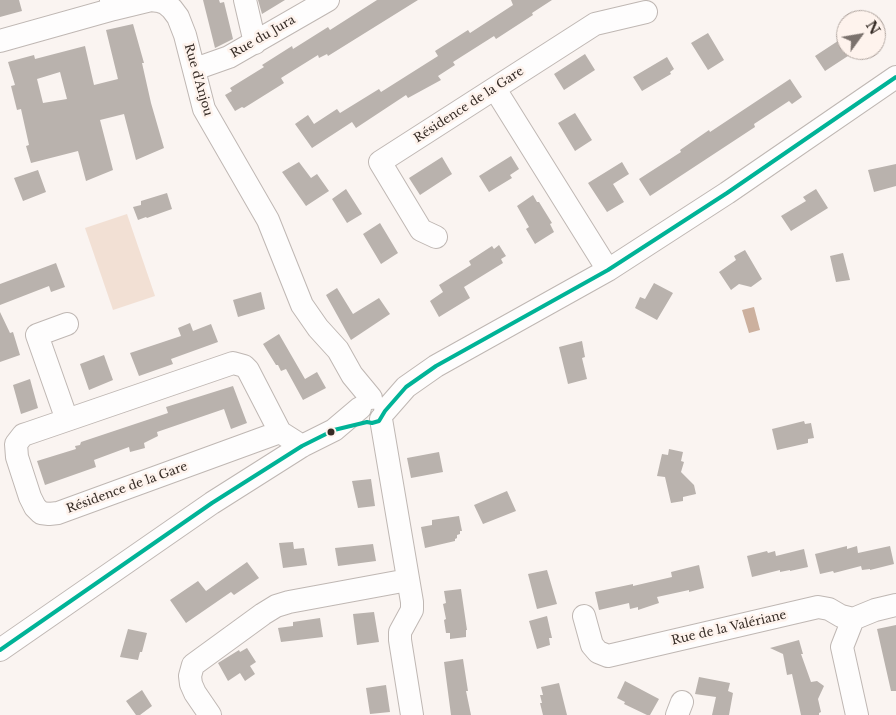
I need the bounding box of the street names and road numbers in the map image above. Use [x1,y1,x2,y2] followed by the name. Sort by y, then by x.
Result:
[228,13,298,61] street label: Rue du Jura
[181,42,215,118] street label: Rue d'Anjou
[412,64,526,146] street label: Résidence de la Gare
[65,459,189,517] street label: Résidence de la Gare
[670,608,788,648] street label: Rue de la Valériane

